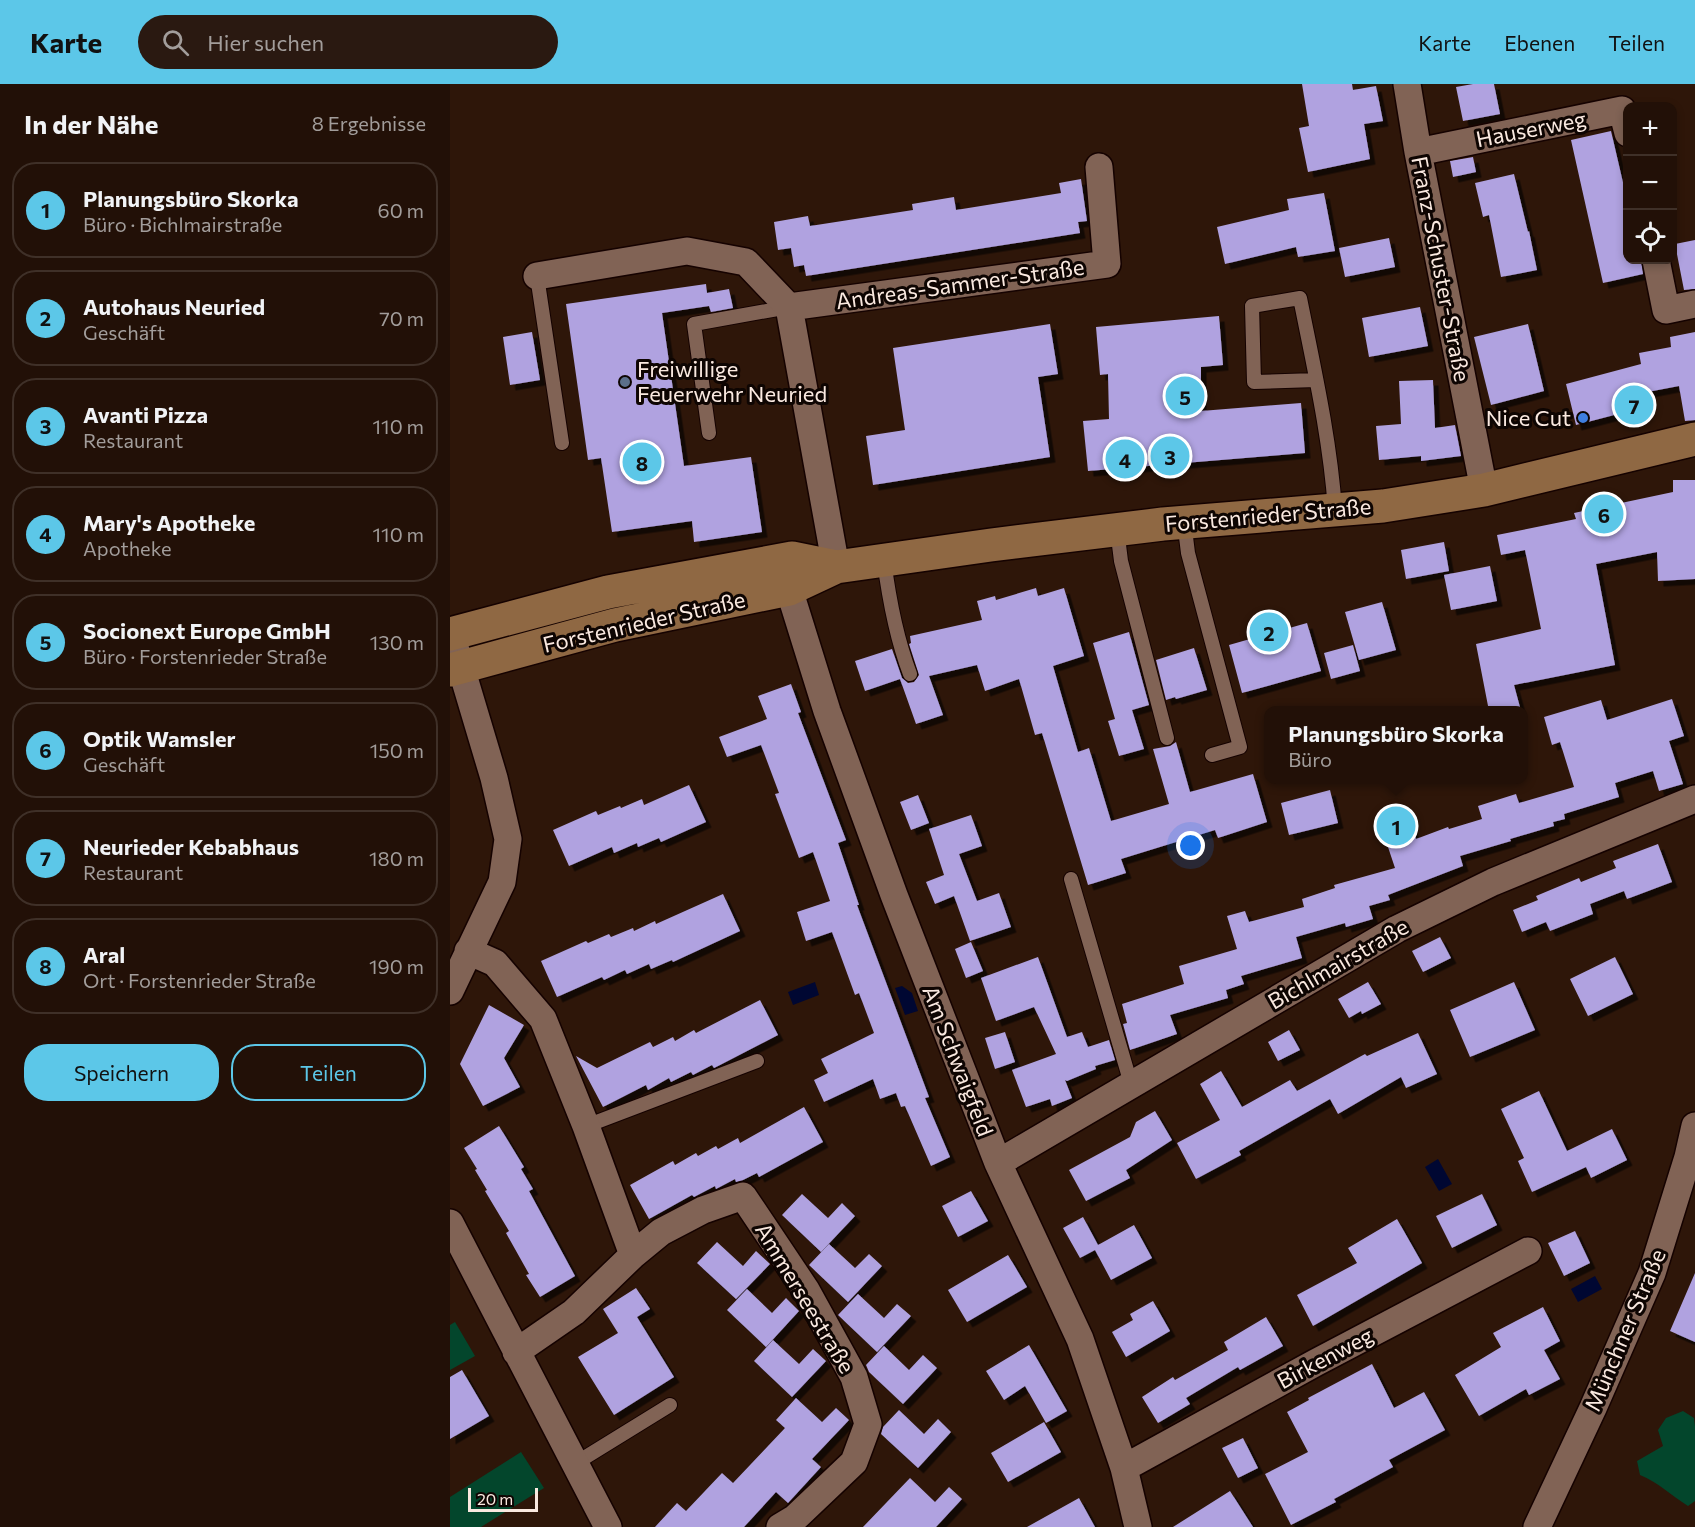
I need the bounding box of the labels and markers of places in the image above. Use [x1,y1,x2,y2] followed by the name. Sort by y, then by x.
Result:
[637,355,827,407] place label: Freiwillige Feuerwehr Neuried
[1166,374,1204,418] pin: 5
[618,375,632,389] marker: Freiwillige Feuerwehr Neuried
[1614,382,1654,428] pin: 7
[1486,404,1571,431] place label: Nice Cut
[1576,411,1590,425] marker: Nice Cut
[1150,434,1190,478] pin: 3
[1106,436,1144,482] pin: 4
[622,440,662,484] pin: 8
[1584,492,1624,536] pin: 6
[1250,610,1288,654] pin: 2
[1376,804,1416,848] pin: 1

